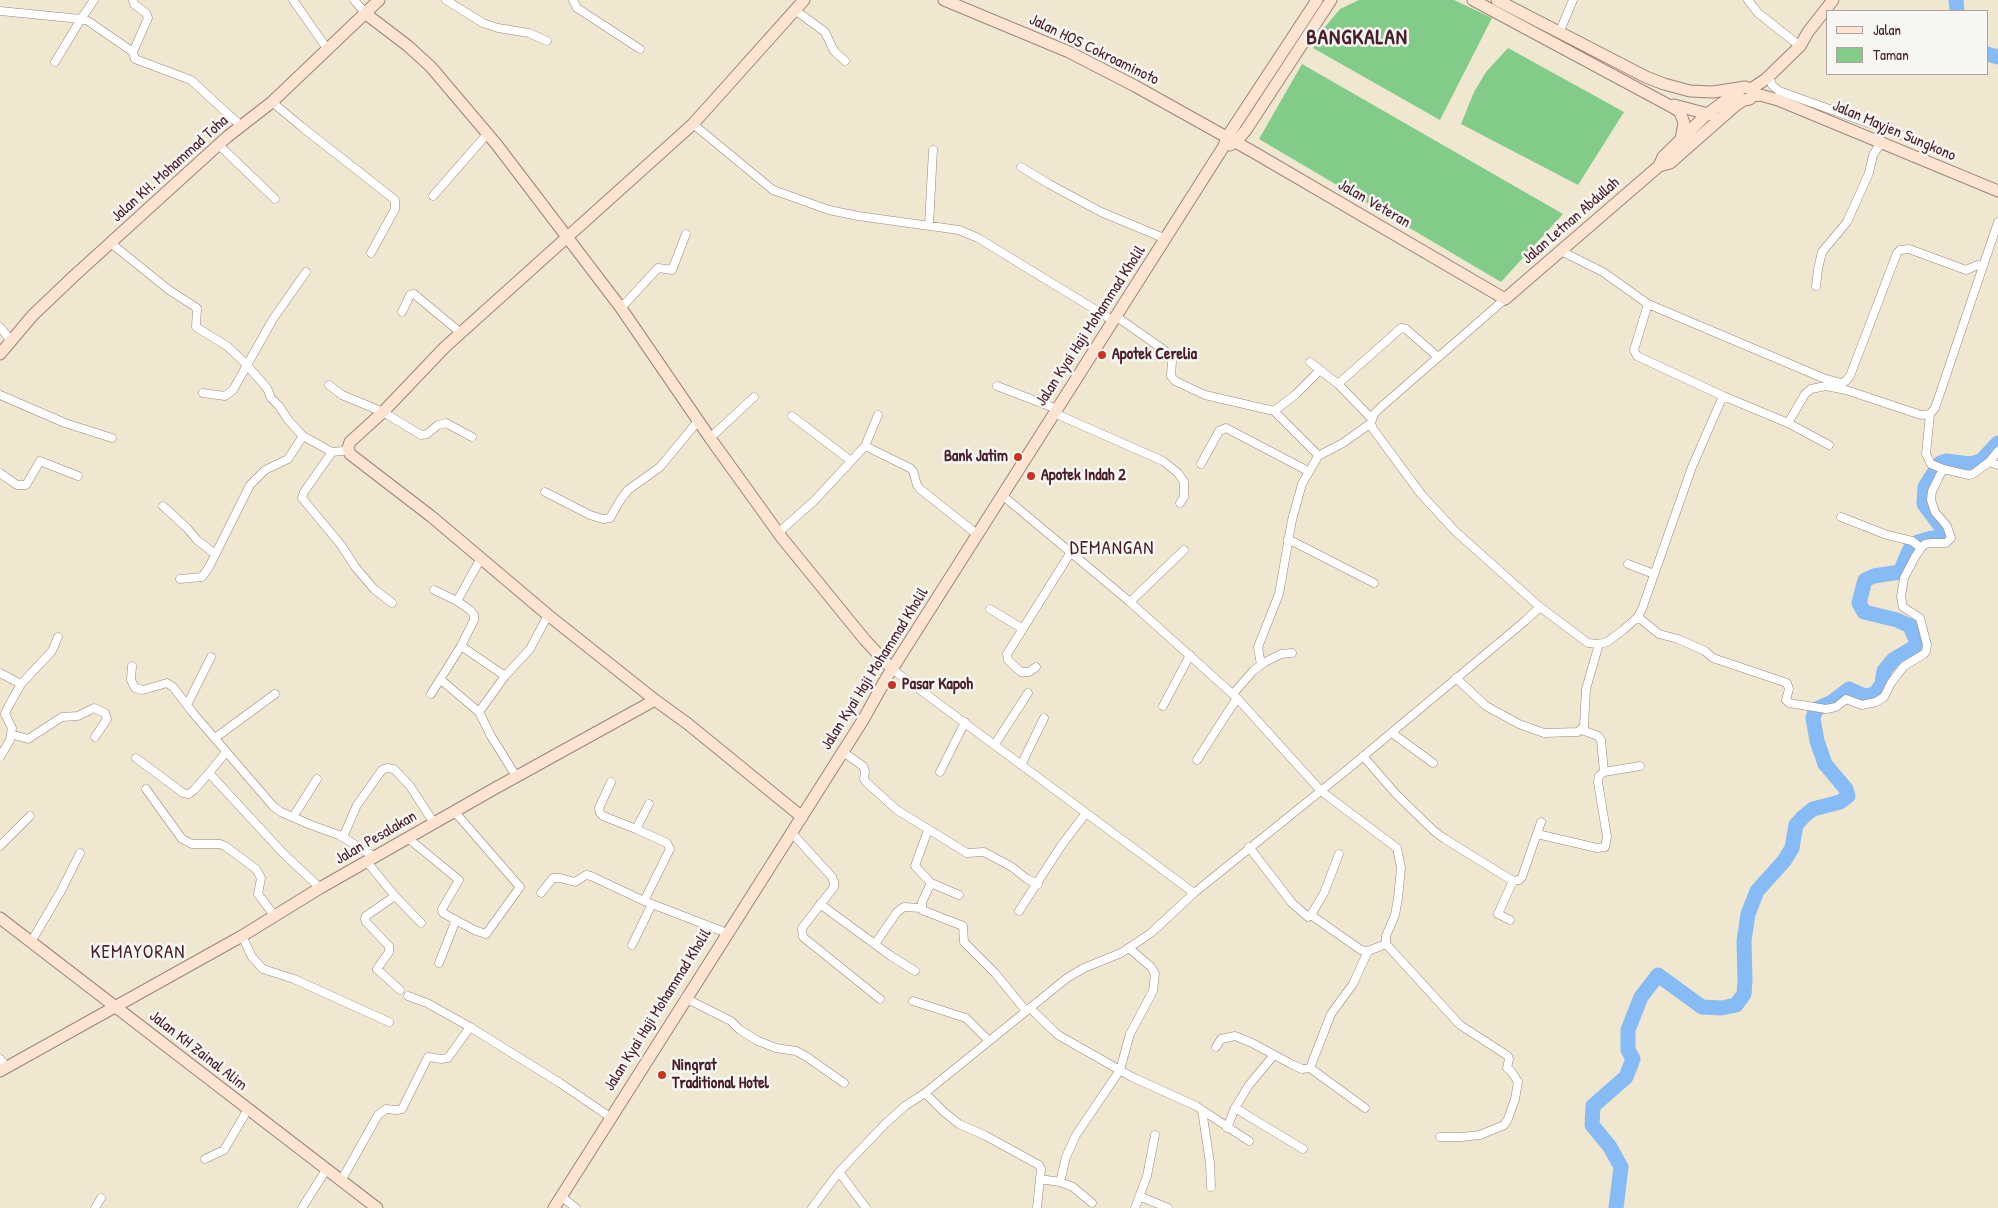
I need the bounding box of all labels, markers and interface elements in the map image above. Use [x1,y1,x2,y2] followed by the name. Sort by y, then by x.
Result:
[1026,10,1162,90] street label: Jalan HOS Cokroaminoto
[1826,10,1988,75] legend
[1873,19,1901,40] text: Jalan
[1305,25,1409,51] district label: BANGKALAN
[1873,44,1909,65] text: Taman
[1829,96,1959,166] street label: Jalan Mayjen Sungkono
[108,112,232,226] street label: Jalan KH. Mohammad Toha
[1518,173,1624,269] street label: Jalan Letnan Abdullah
[1334,176,1414,232] street label: Jalan Veteran
[1032,242,1150,410] street label: Jalan Kyai Haji Mohammad Kholil
[1112,345,1197,365] place label: Apotek Cerelia
[1096,349,1108,361] marker: Apotek Cerelia
[944,447,1008,467] place label: Bank Jatim
[1012,451,1024,463] marker: Bank Jatim
[1041,466,1126,486] place label: Apotek Indah 2
[1025,470,1037,482] marker: Apotek Indah 2
[1069,538,1155,560] district label: DEMANGAN
[817,584,933,754] street label: Jalan Kyai Haji Mohammad Kholil
[902,675,973,695] place label: Pasar Kapoh
[886,679,898,691] marker: Pasar Kapoh
[332,807,420,869] street label: Jalan Pesalakan
[600,925,716,1095] street label: Jalan Kyai Haji Mohammad Kholil
[89,942,187,964] district label: KEMAYORAN
[145,1007,251,1095] street label: Jalan KH Zainal Alim
[672,1056,769,1094] place label: Ningrat Traditional Hotel
[656,1069,668,1081] marker: Ningrat Traditional Hotel

